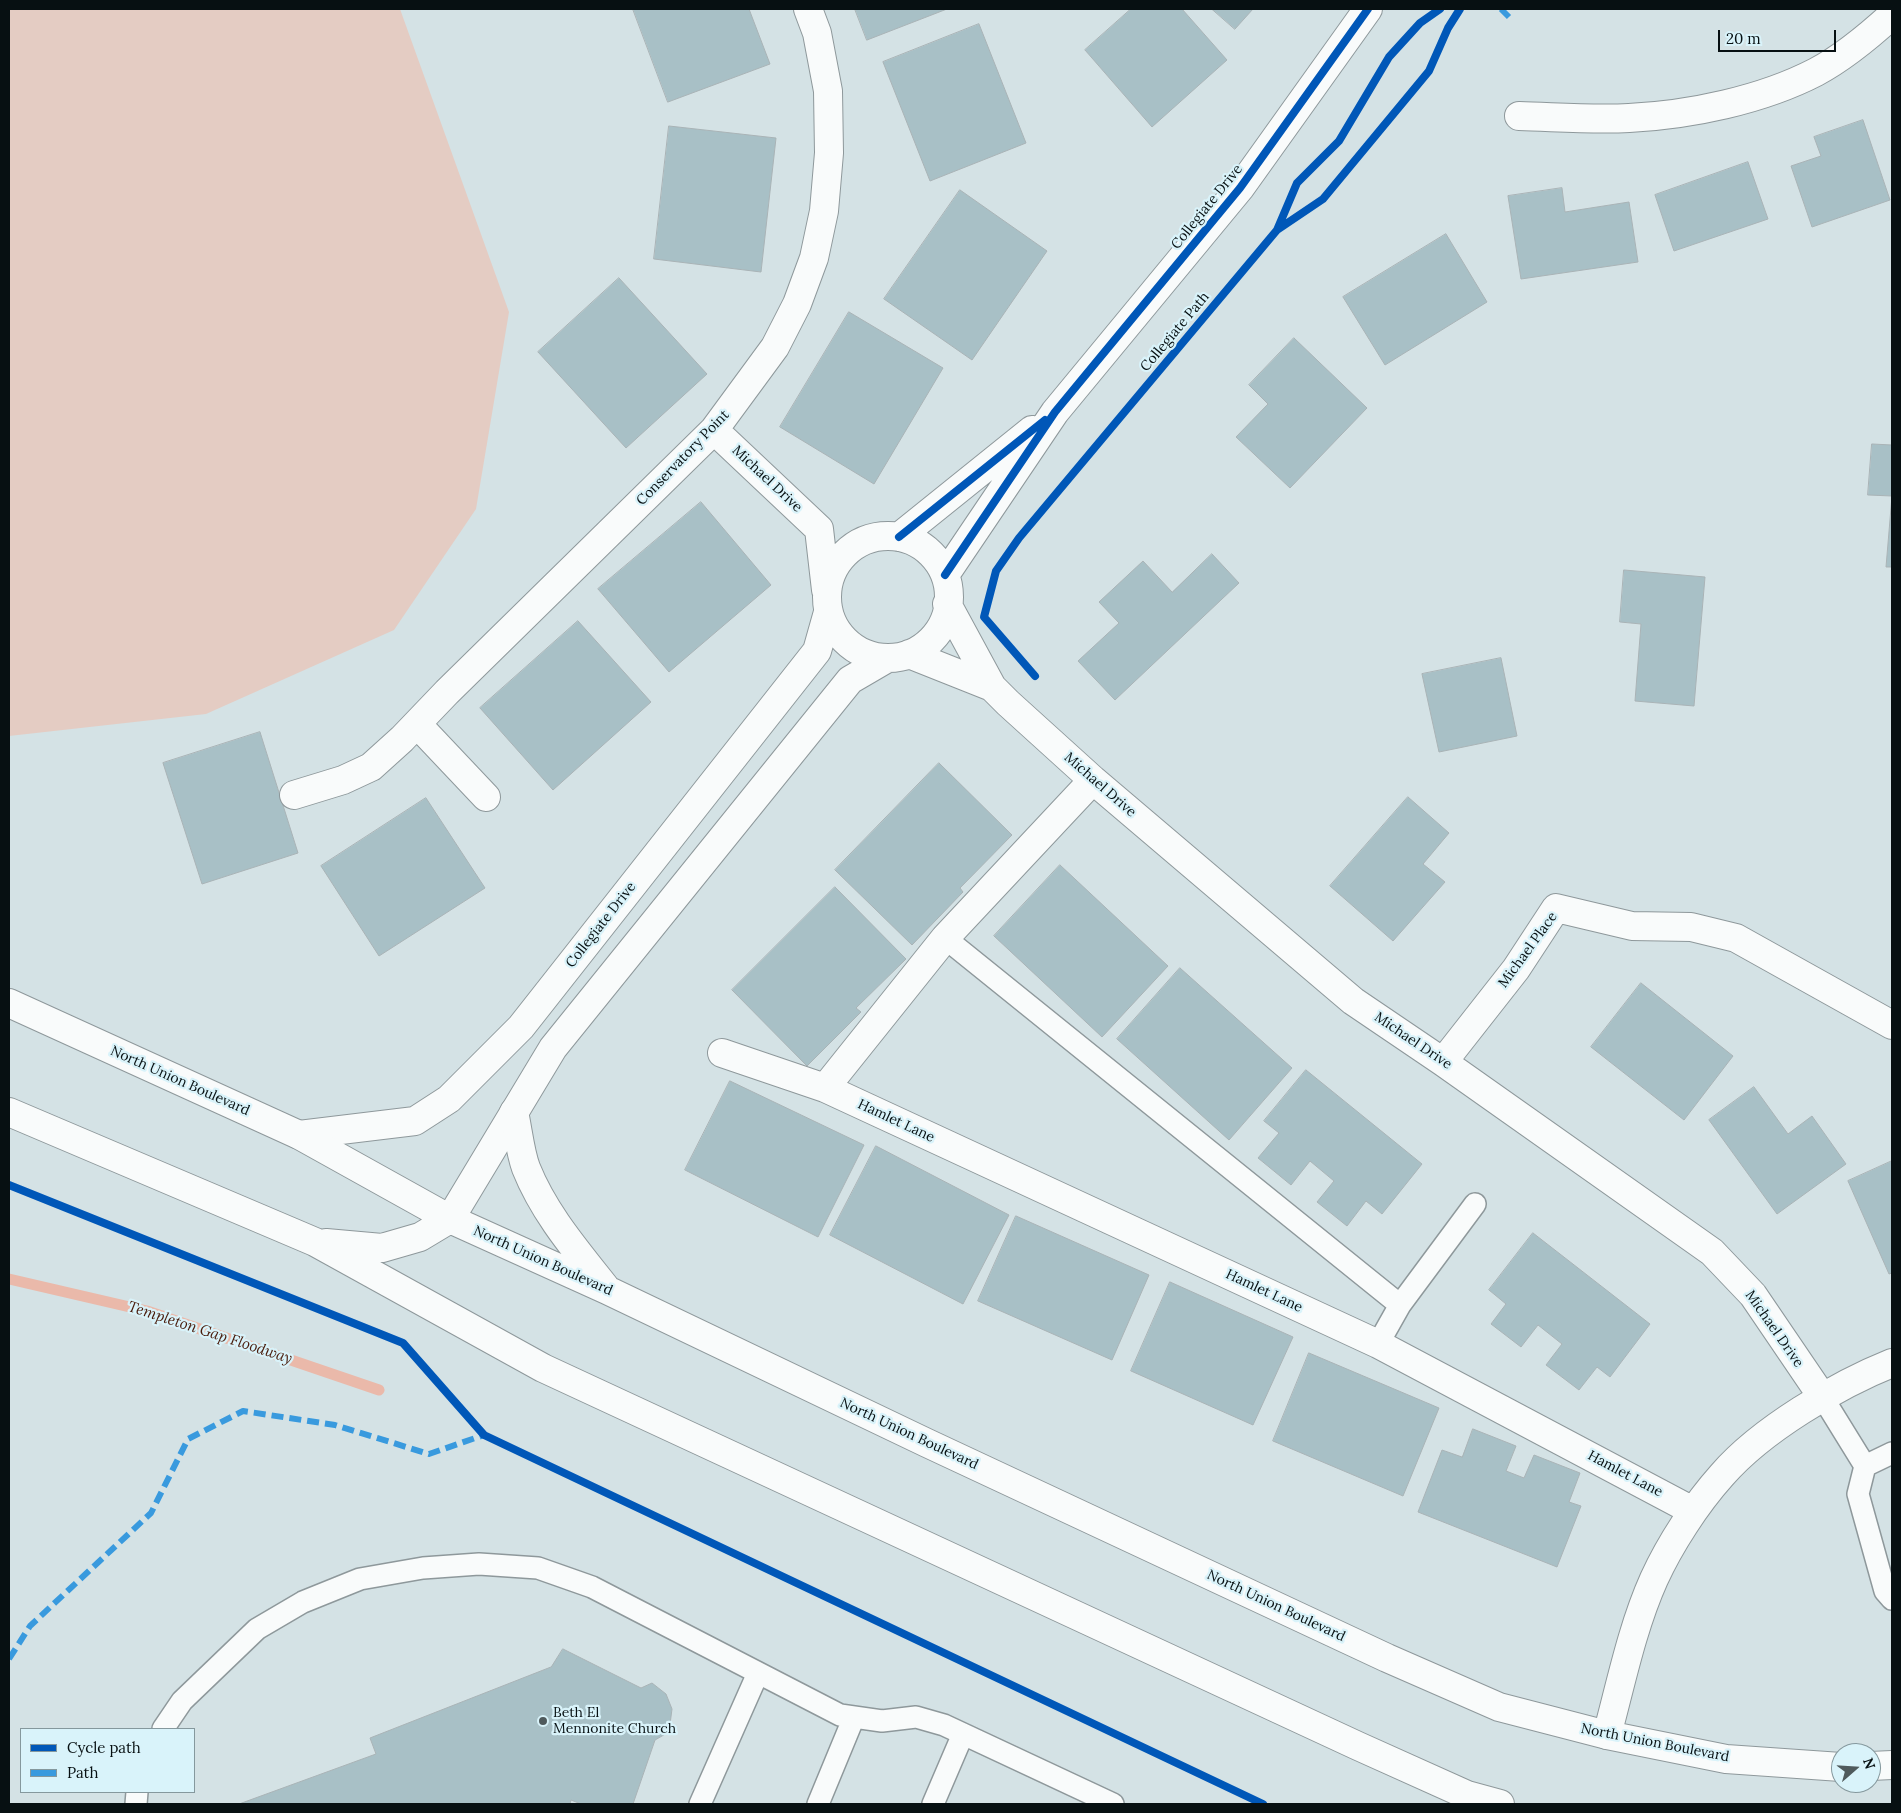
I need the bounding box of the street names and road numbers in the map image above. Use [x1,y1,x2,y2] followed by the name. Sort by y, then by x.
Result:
[1168,161,1246,253] street label: Collegiate Drive
[1137,289,1213,375] street label: Collegiate Path
[633,407,733,509] street label: Conservatory Point
[728,442,806,516] street label: Michael Drive
[1061,749,1139,821] street label: Michael Drive
[562,879,640,971] street label: Collegiate Drive
[1495,909,1561,991] street label: Michael Place
[1371,1009,1455,1073] street label: Michael Drive
[108,1043,252,1119] street label: North Union Boulevard
[855,1096,937,1146] street label: Hamlet Lane
[471,1223,615,1299] street label: North Union Boulevard
[1223,1266,1305,1316] street label: Hamlet Lane
[1741,1287,1807,1371] street label: Michael Drive
[837,1395,981,1473] street label: North Union Boulevard
[1585,1447,1665,1501] street label: Hamlet Lane
[1204,1567,1348,1645] street label: North Union Boulevard
[1579,1720,1731,1766] street label: North Union Boulevard

